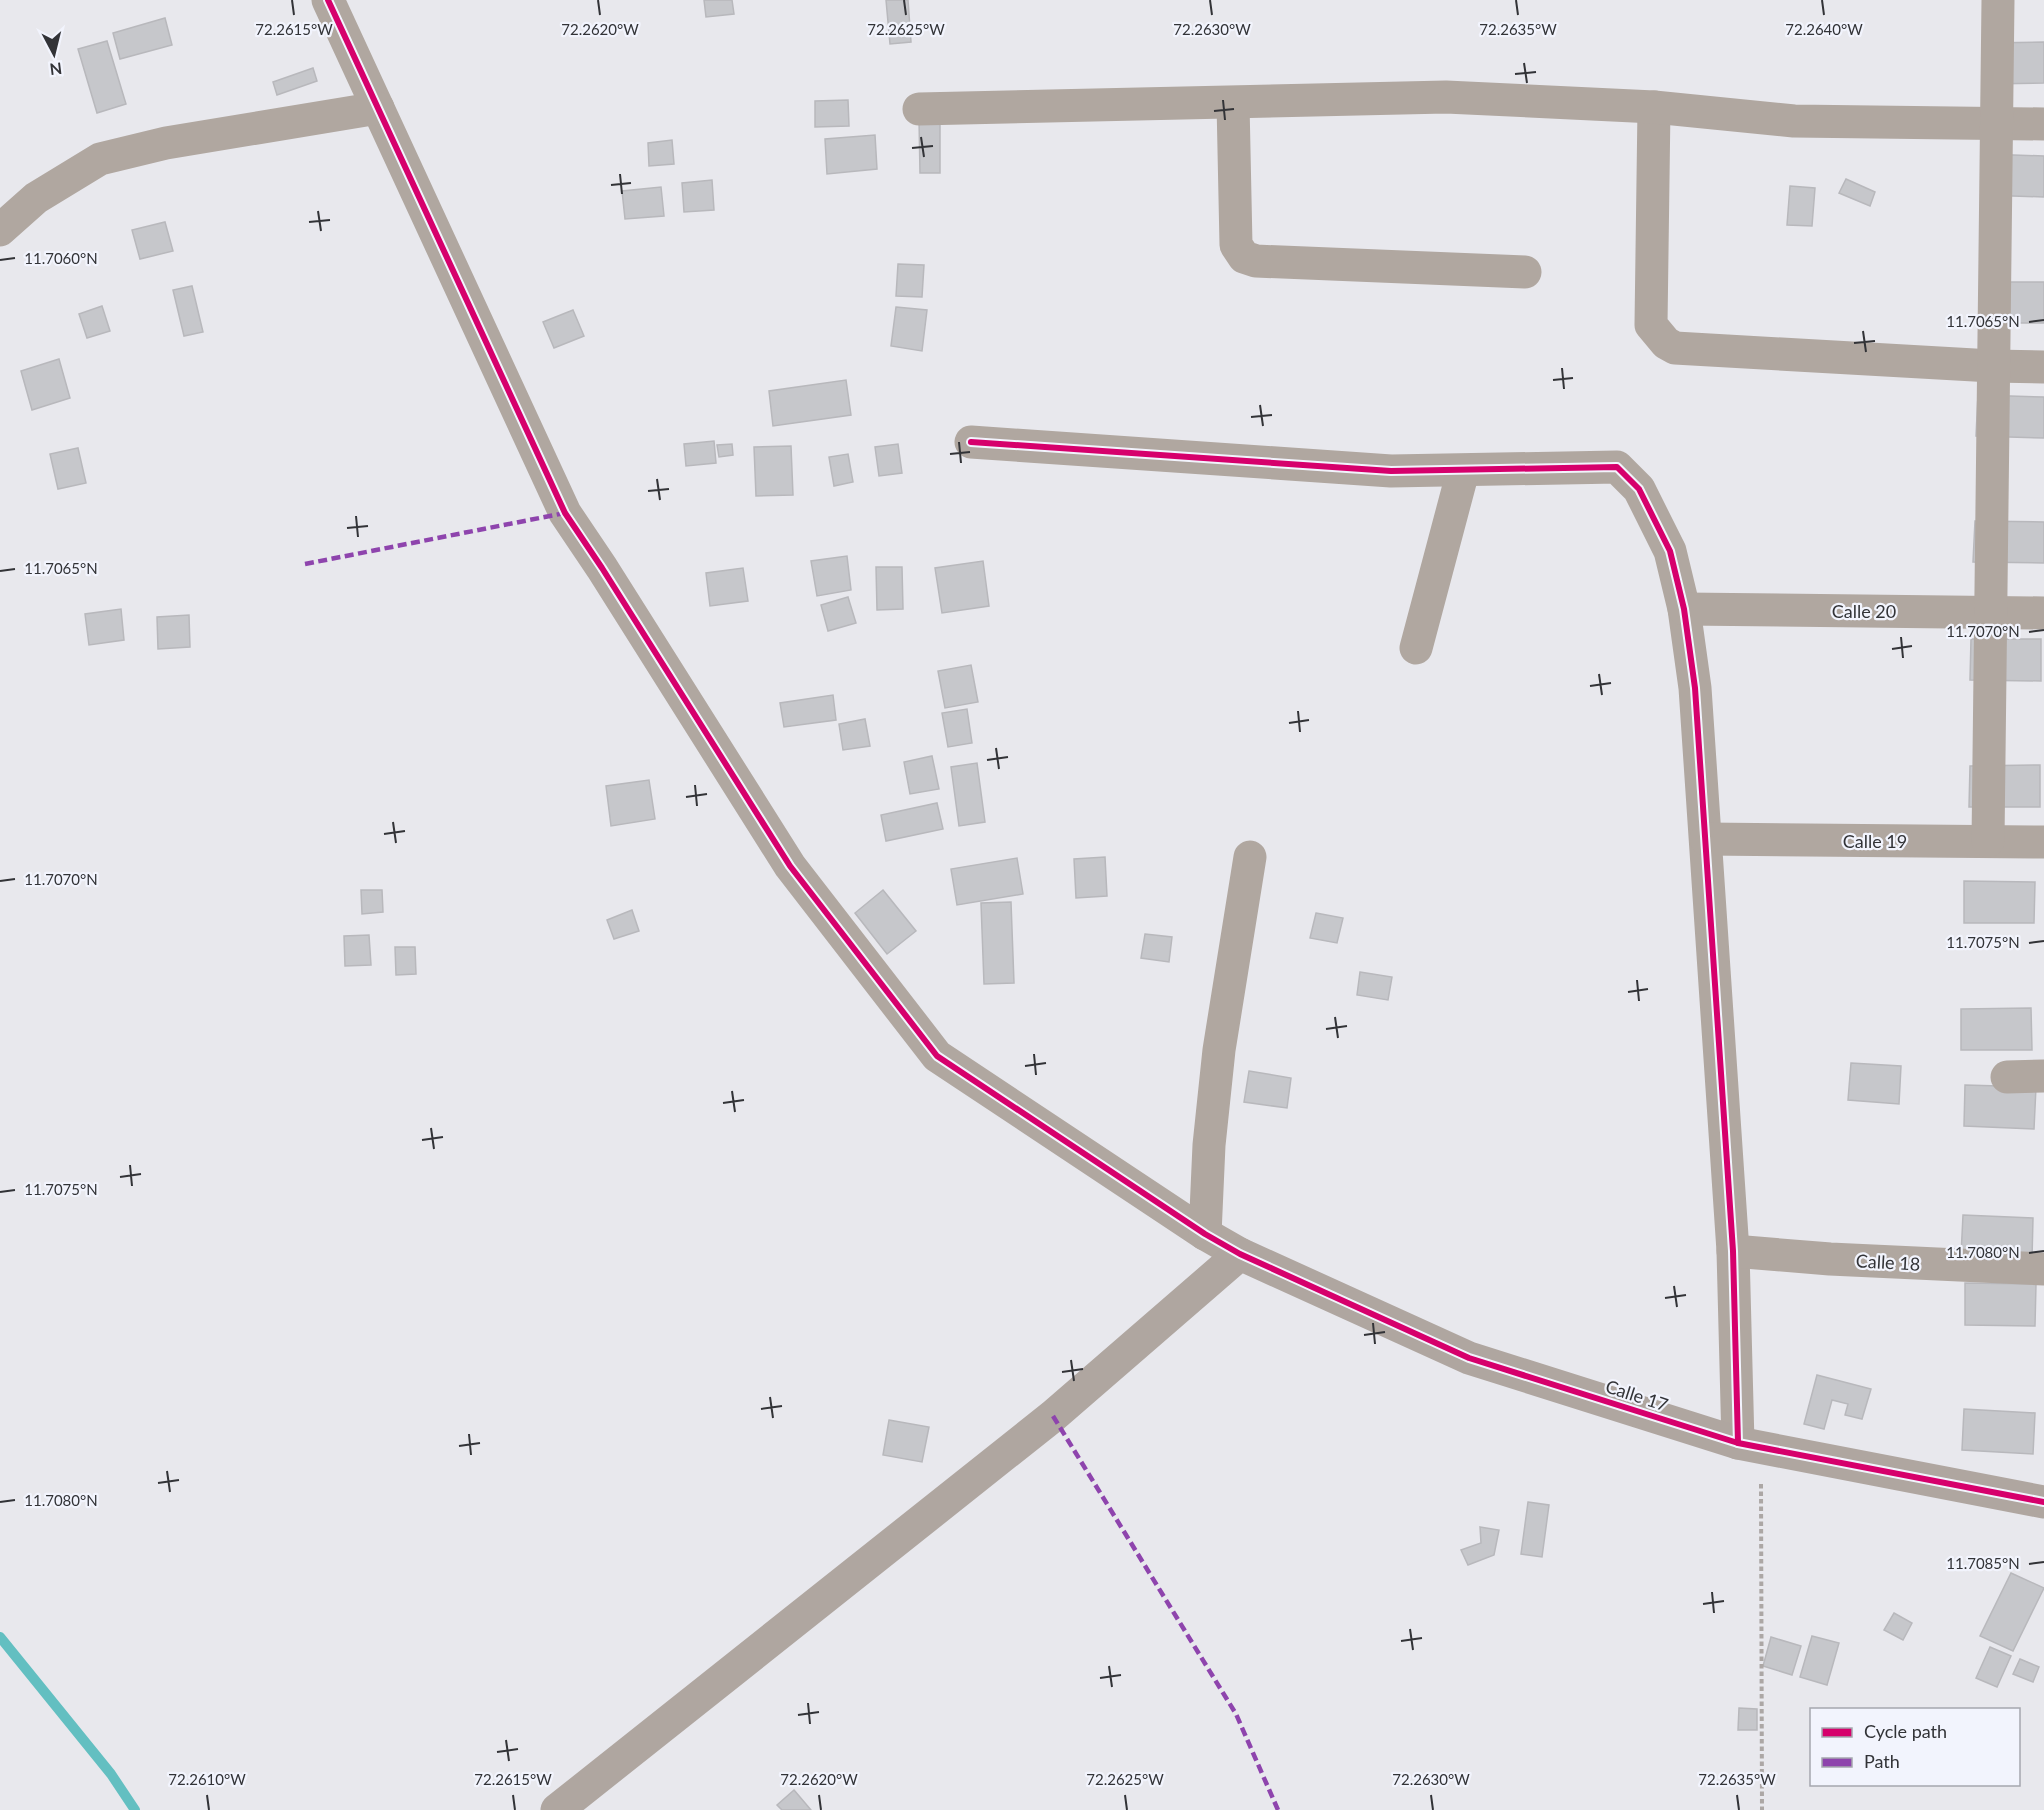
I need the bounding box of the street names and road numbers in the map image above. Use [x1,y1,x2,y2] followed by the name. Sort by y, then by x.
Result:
[1832,600,1896,622] street label: Calle 20
[1843,830,1907,852] street label: Calle 19
[1855,1249,1921,1275] street label: Calle 18
[1603,1375,1671,1415] street label: Calle 17

